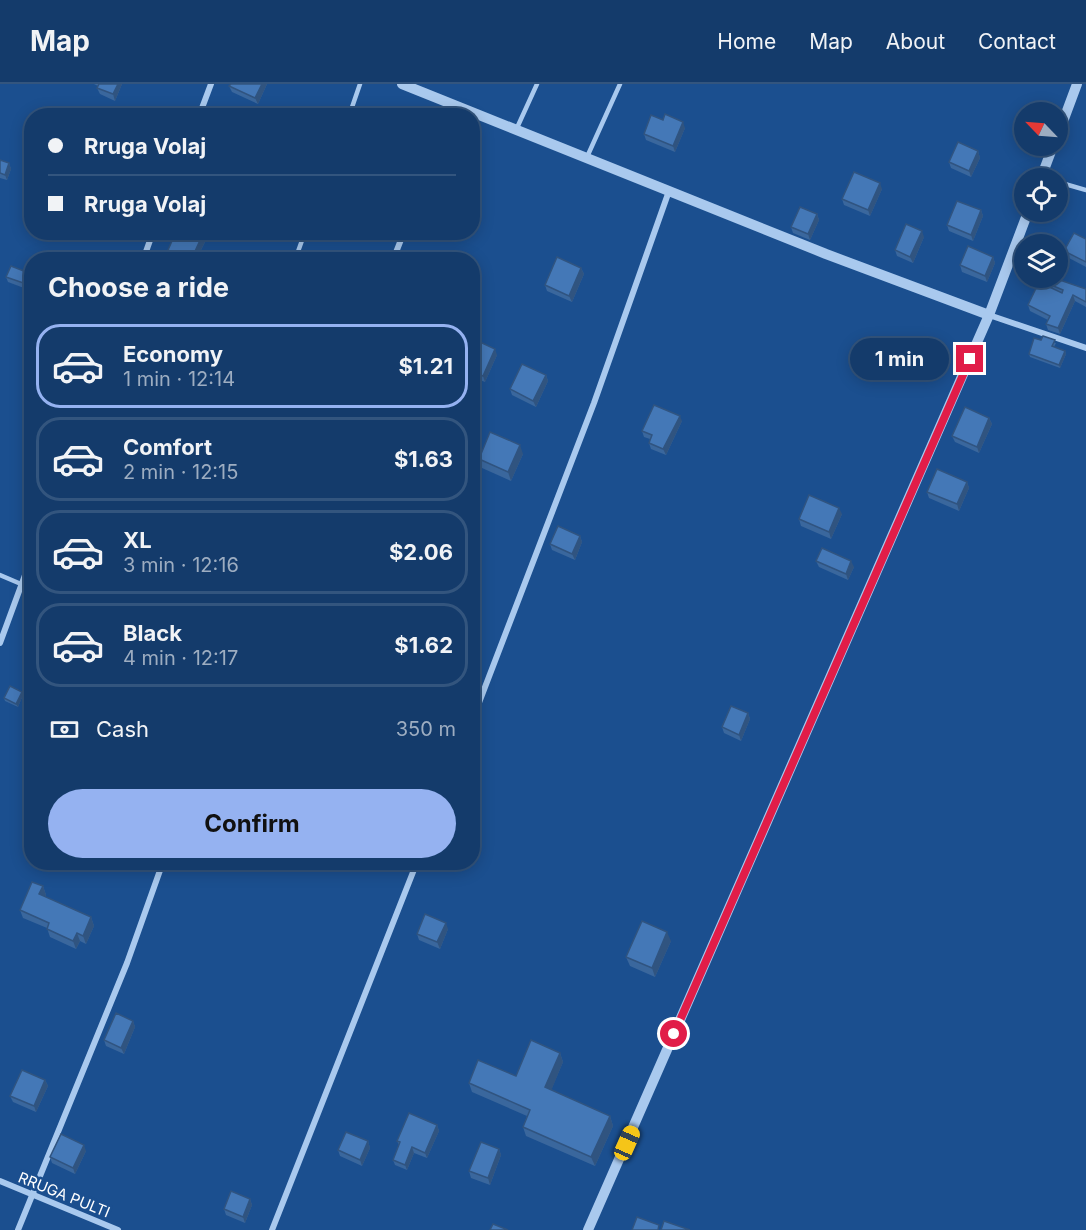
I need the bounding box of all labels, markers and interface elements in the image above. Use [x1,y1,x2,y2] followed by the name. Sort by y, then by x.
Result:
[30,24,90,58] text: Map
[717,29,776,54] text: Home
[809,29,853,54] text: Map
[886,29,945,54] text: About
[978,29,1056,54] text: Contact
[1014,102,1068,156] north arrow
[1014,102,1068,288] map controls
[84,133,206,159] text: Rruga Volaj
[1014,168,1068,222] button: locate
[84,191,206,217] text: Rruga Volaj
[1014,234,1068,288] button: layers
[48,271,229,304] text: Choose a ride
[850,338,949,380] callout: 1 min
[51,339,105,393] icon: car
[123,341,223,367] text: Economy
[956,345,983,372] route end
[875,347,924,371] text: 1 min
[398,353,453,379] text: $1.21
[123,367,235,391] text: 1 min · 12:14
[51,432,105,486] icon: car
[123,434,212,460] text: Comfort
[394,446,453,472] text: $1.63
[123,460,238,484] text: 2 min · 12:15
[51,525,105,579] icon: car
[123,527,152,553] text: XL
[389,539,453,565] text: $2.06
[123,553,239,577] text: 3 min · 12:16
[51,618,105,672] icon: car
[123,620,182,646] text: Black
[394,632,453,658] text: $1.62
[123,646,238,670] text: 4 min · 12:17
[48,713,81,746] icon: cash
[96,716,149,742] text: Cash
[396,717,456,741] text: 350 m
[48,789,456,858] button: Confirm
[660,1020,687,1047] route start
[611,1123,643,1163] car
[15,1167,113,1222] street label: RRUGA PULTI

